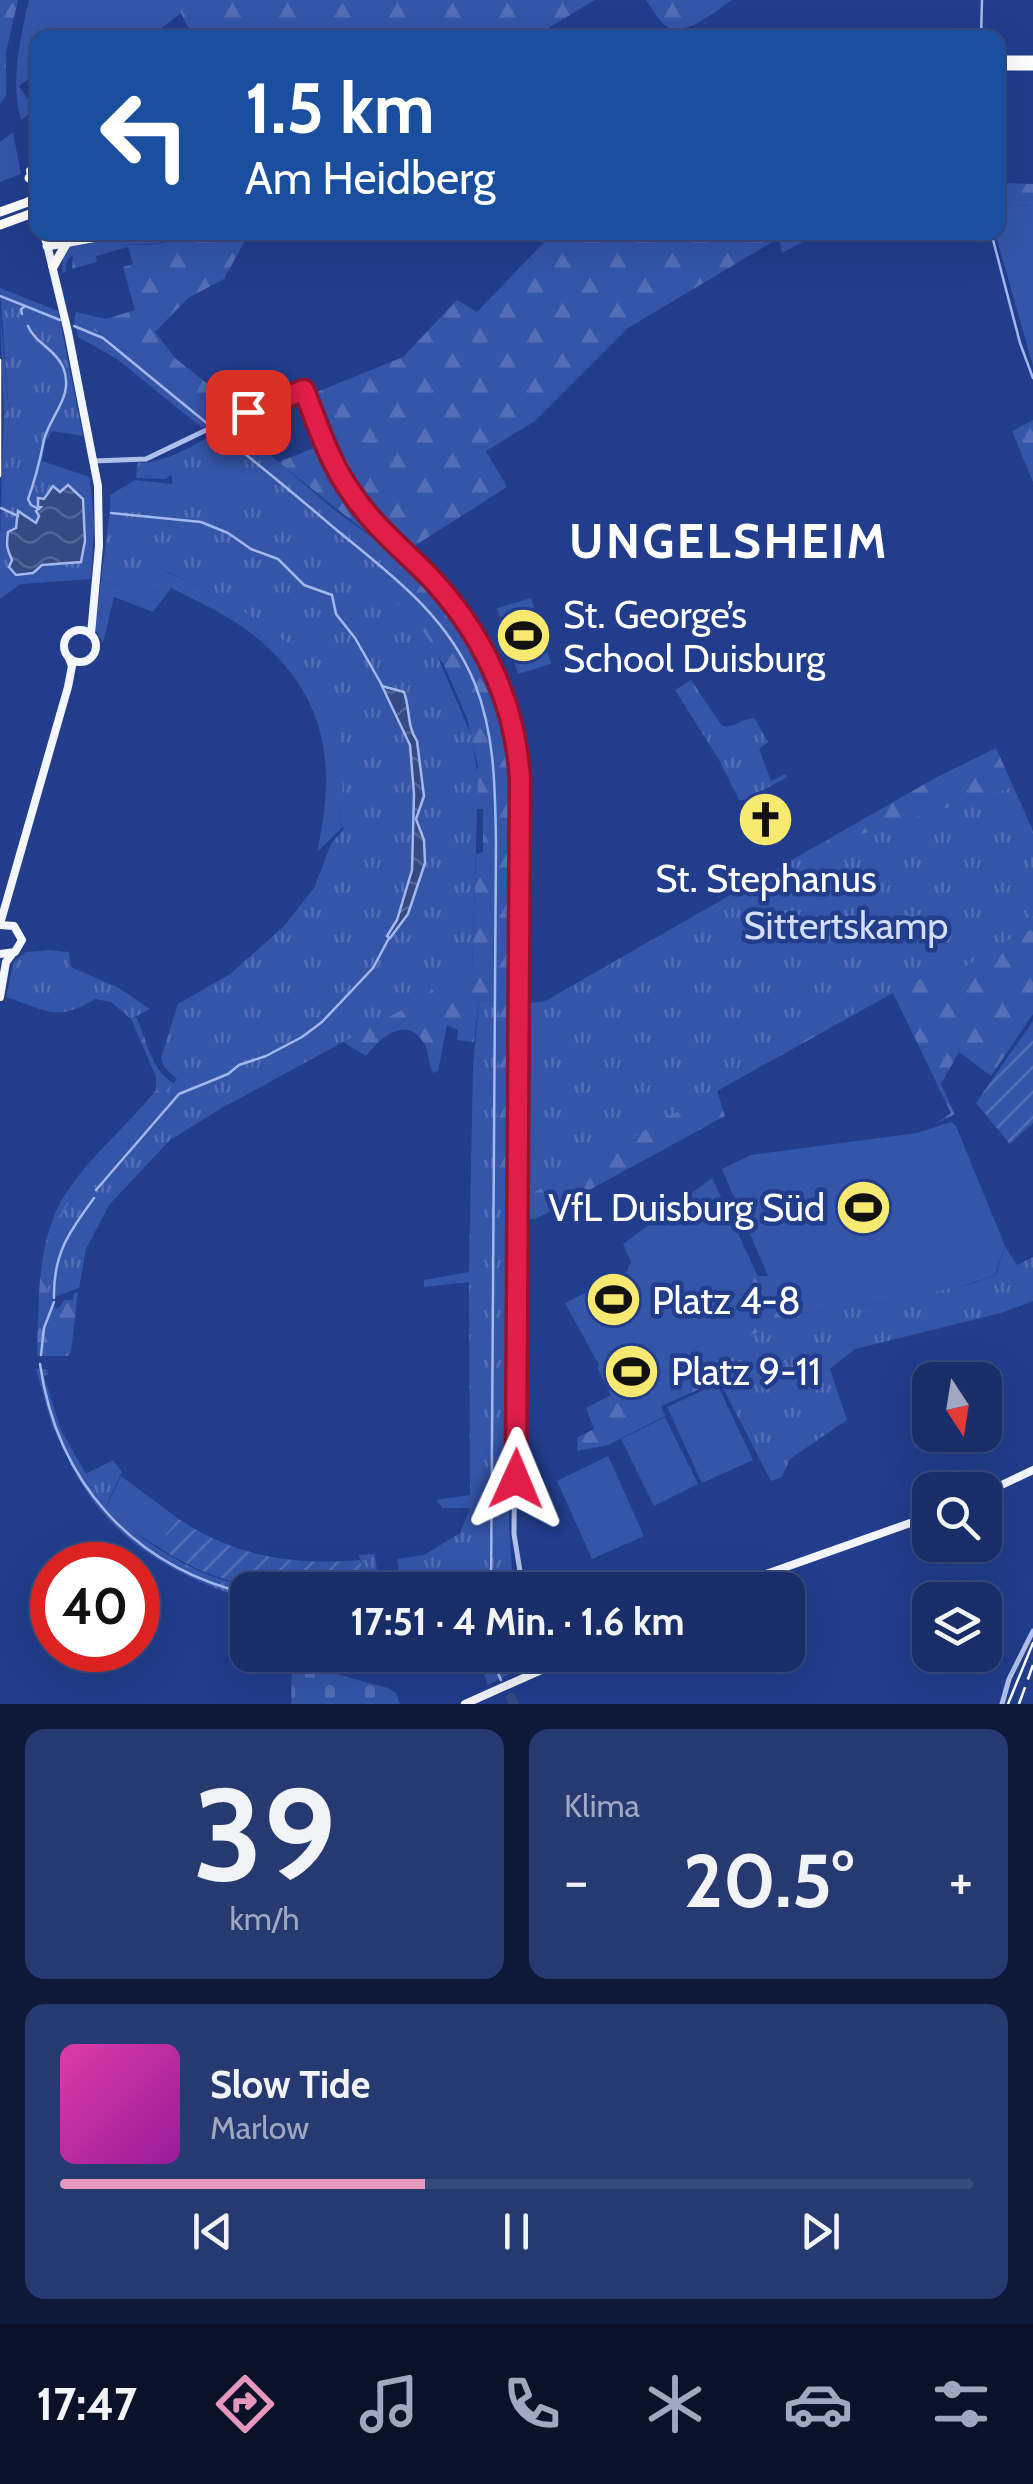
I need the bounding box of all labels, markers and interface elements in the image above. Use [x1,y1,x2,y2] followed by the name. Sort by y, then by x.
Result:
[245,65,435,151] text: 1.5 km
[80,70,210,200] icon: left
[245,151,495,205] text: Am Heidberg
[206,370,291,455] pin
[221,385,276,440] icon: arrive
[569,512,889,570] district label: UNGELSHEIM
[563,591,826,682] place label: St. George’s School Duisburg
[494,606,554,666] sports icon: St. George’s School Duisburg
[736,790,796,850] church icon: St. Stephanus
[655,855,877,902] place label: St. Stephanus
[743,902,949,949] park label: Sittertskamp
[834,1177,894,1237] sports icon: VfL Duisburg Süd
[548,1184,825,1231] place label: VfL Duisburg Süd
[583,1270,643,1330] sports icon: Platz 4-8
[652,1277,801,1324] place label: Platz 4-8
[602,1341,662,1401] sports icon: Platz 9-11
[671,1348,821,1395] place label: Platz 9-11
[912,1362,1002,1452] north arrow
[912,1362,1002,1672] map controls
[464,1427,568,1531] position arrow
[912,1472,1002,1562] button: search
[30,1542,160,1672] speed limit sign: 40
[912,1582,1002,1672] button: layers
[351,1598,684,1645] text: 17:51 · 4 Min. · 1.6 km
[193,1755,336,1913] text: 39
[564,1786,640,1825] text: Klima
[683,1835,854,1926] text: 20.5°
[564,1847,588,1914] text: −
[949,1847,973,1914] text: +
[229,1899,300,1938] text: km/h
[210,2061,370,2108] text: Slow Tide
[210,2108,309,2147] text: Marlow
[185,2204,240,2259] icon: previous
[489,2204,544,2259] icon: pause
[793,2204,848,2259] icon: next
[210,2369,280,2439] icon: directions
[354,2369,424,2439] icon: music
[497,2369,567,2439] icon: phone
[640,2369,710,2439] icon: climate
[783,2369,853,2439] icon: car
[926,2369,996,2439] icon: filters
[37,2377,137,2431] text: 17:47

